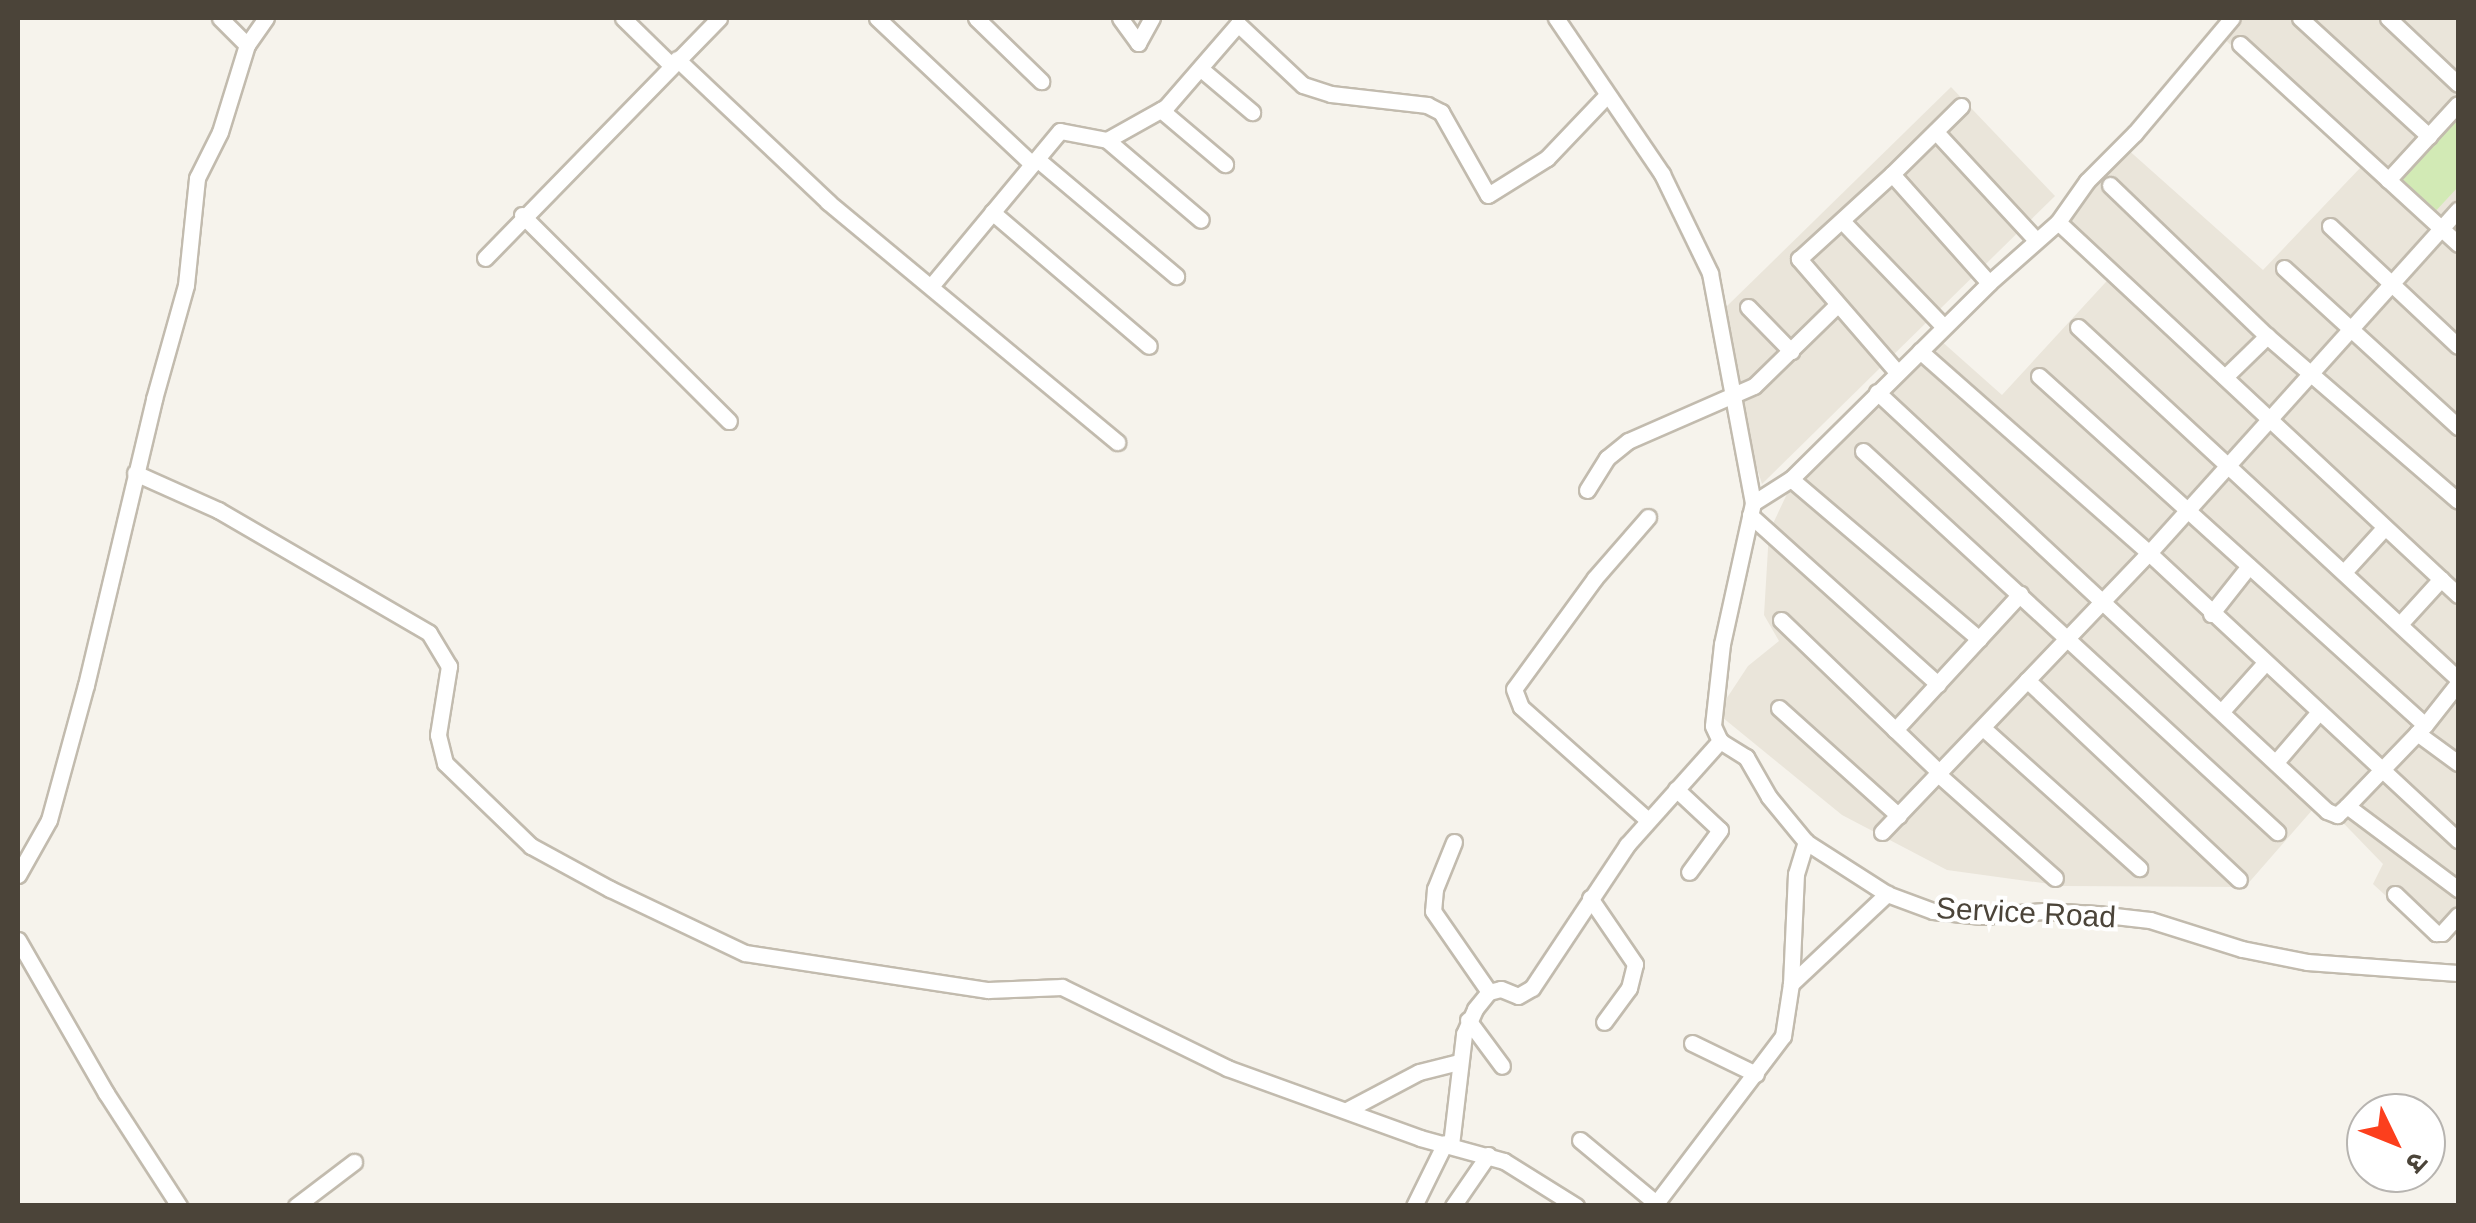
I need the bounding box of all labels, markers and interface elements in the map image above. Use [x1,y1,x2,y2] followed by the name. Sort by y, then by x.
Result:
[1935,890,2117,936] street label: Service Road
[2346,1093,2446,1193] north arrow
[2400,1146,2434,1179] text: उ

